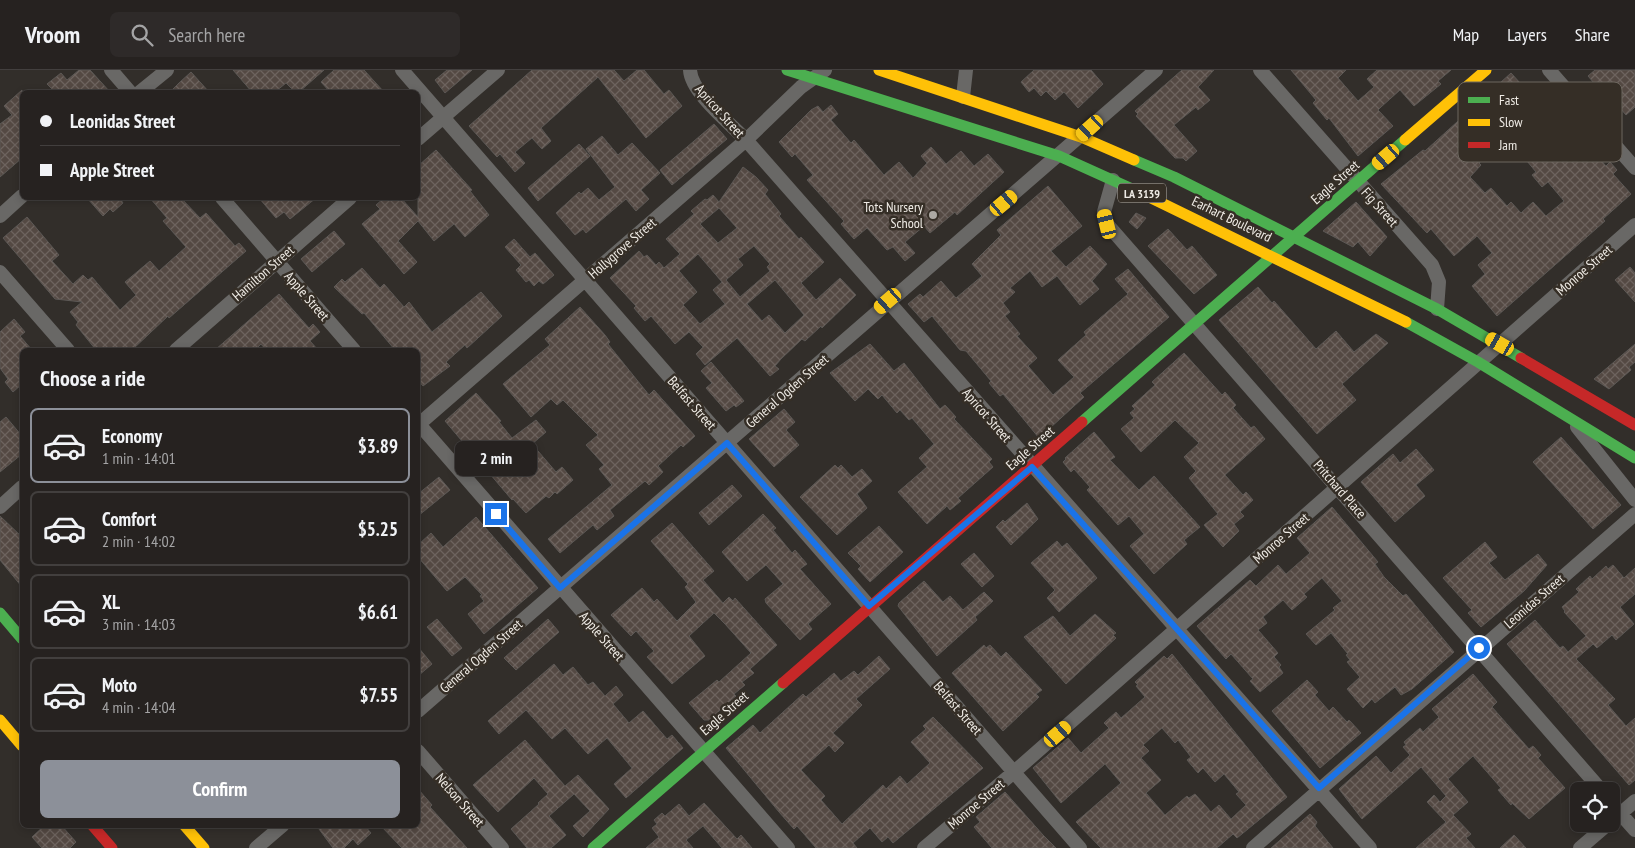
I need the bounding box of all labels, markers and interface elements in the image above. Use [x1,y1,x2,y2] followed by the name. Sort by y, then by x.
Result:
[110,12,460,57] search box
[25,19,80,50] text: Vroom
[128,21,156,49] icon: search
[168,23,245,47] text: Search here
[1453,23,1479,46] text: Map
[1507,23,1547,46] text: Layers
[1575,23,1610,46] text: Share
[691,80,749,142] street label: Apricot Street
[1458,82,1622,162] legend
[1499,91,1519,109] text: Fast
[70,109,175,133] text: Leonidas Street
[1073,112,1106,144] car
[1499,113,1523,131] text: Slow
[1498,136,1517,154] text: Jam
[1369,141,1402,173] car
[1307,156,1363,208] street label: Eagle Street
[70,158,154,182] text: Apple Street
[1118,184,1166,202] road number: LA 3139
[1358,184,1402,231] street label: Fig Street
[987,188,1020,218] car
[1189,192,1275,246] street label: Earhart Boulevard
[864,198,924,232] place label: Tots Nursery School
[1096,208,1117,240] car
[927,209,939,221] marker: Tots Nursery School
[584,213,660,282] street label: Hollygrove Street
[228,241,298,305] street label: Hamilton Street
[1552,241,1616,299] street label: Monroe Street
[281,268,334,325] street label: Apple Street
[871,285,904,317] car
[1483,330,1516,358] car
[742,350,832,432] street label: General Ogden Street
[40,364,145,392] text: Choose a ride
[664,372,720,434] street label: Belfast Street
[958,384,1016,446] street label: Apricot Street
[1002,422,1058,474] street label: Eagle Street
[42,423,87,468] icon: car
[102,424,162,448] text: Economy
[358,434,398,458] text: $3.89
[455,442,537,476] callout: 2 min
[102,448,176,468] text: 1 min · 14:01
[480,448,512,468] text: 2 min
[1310,456,1371,522] street label: Pritchard Place
[485,503,507,525] route end
[42,506,87,551] icon: car
[102,507,156,531] text: Comfort
[1249,509,1313,567] street label: Monroe Street
[358,517,398,541] text: $5.25
[102,531,176,551] text: 2 min · 14:02
[1500,570,1568,632] street label: Leonidas Street
[42,589,87,634] icon: car
[102,590,120,614] text: XL
[358,600,398,624] text: $6.61
[576,608,629,665] street label: Apple Street
[102,614,176,634] text: 3 min · 14:03
[436,615,526,697] street label: General Ogden Street
[1468,637,1490,659] route start
[42,672,87,717] icon: car
[102,673,137,697] text: Moto
[930,677,986,739] street label: Belfast Street
[360,683,398,707] text: $7.55
[696,687,752,739] street label: Eagle Street
[102,697,176,717] text: 4 min · 14:04
[1041,718,1074,750] car
[40,760,400,818] button: Confirm
[432,769,488,831] street label: Nelson Street
[944,775,1008,833] street label: Monroe Street
[1570,782,1620,832] map controls
[1570,782,1620,832] button: locate

